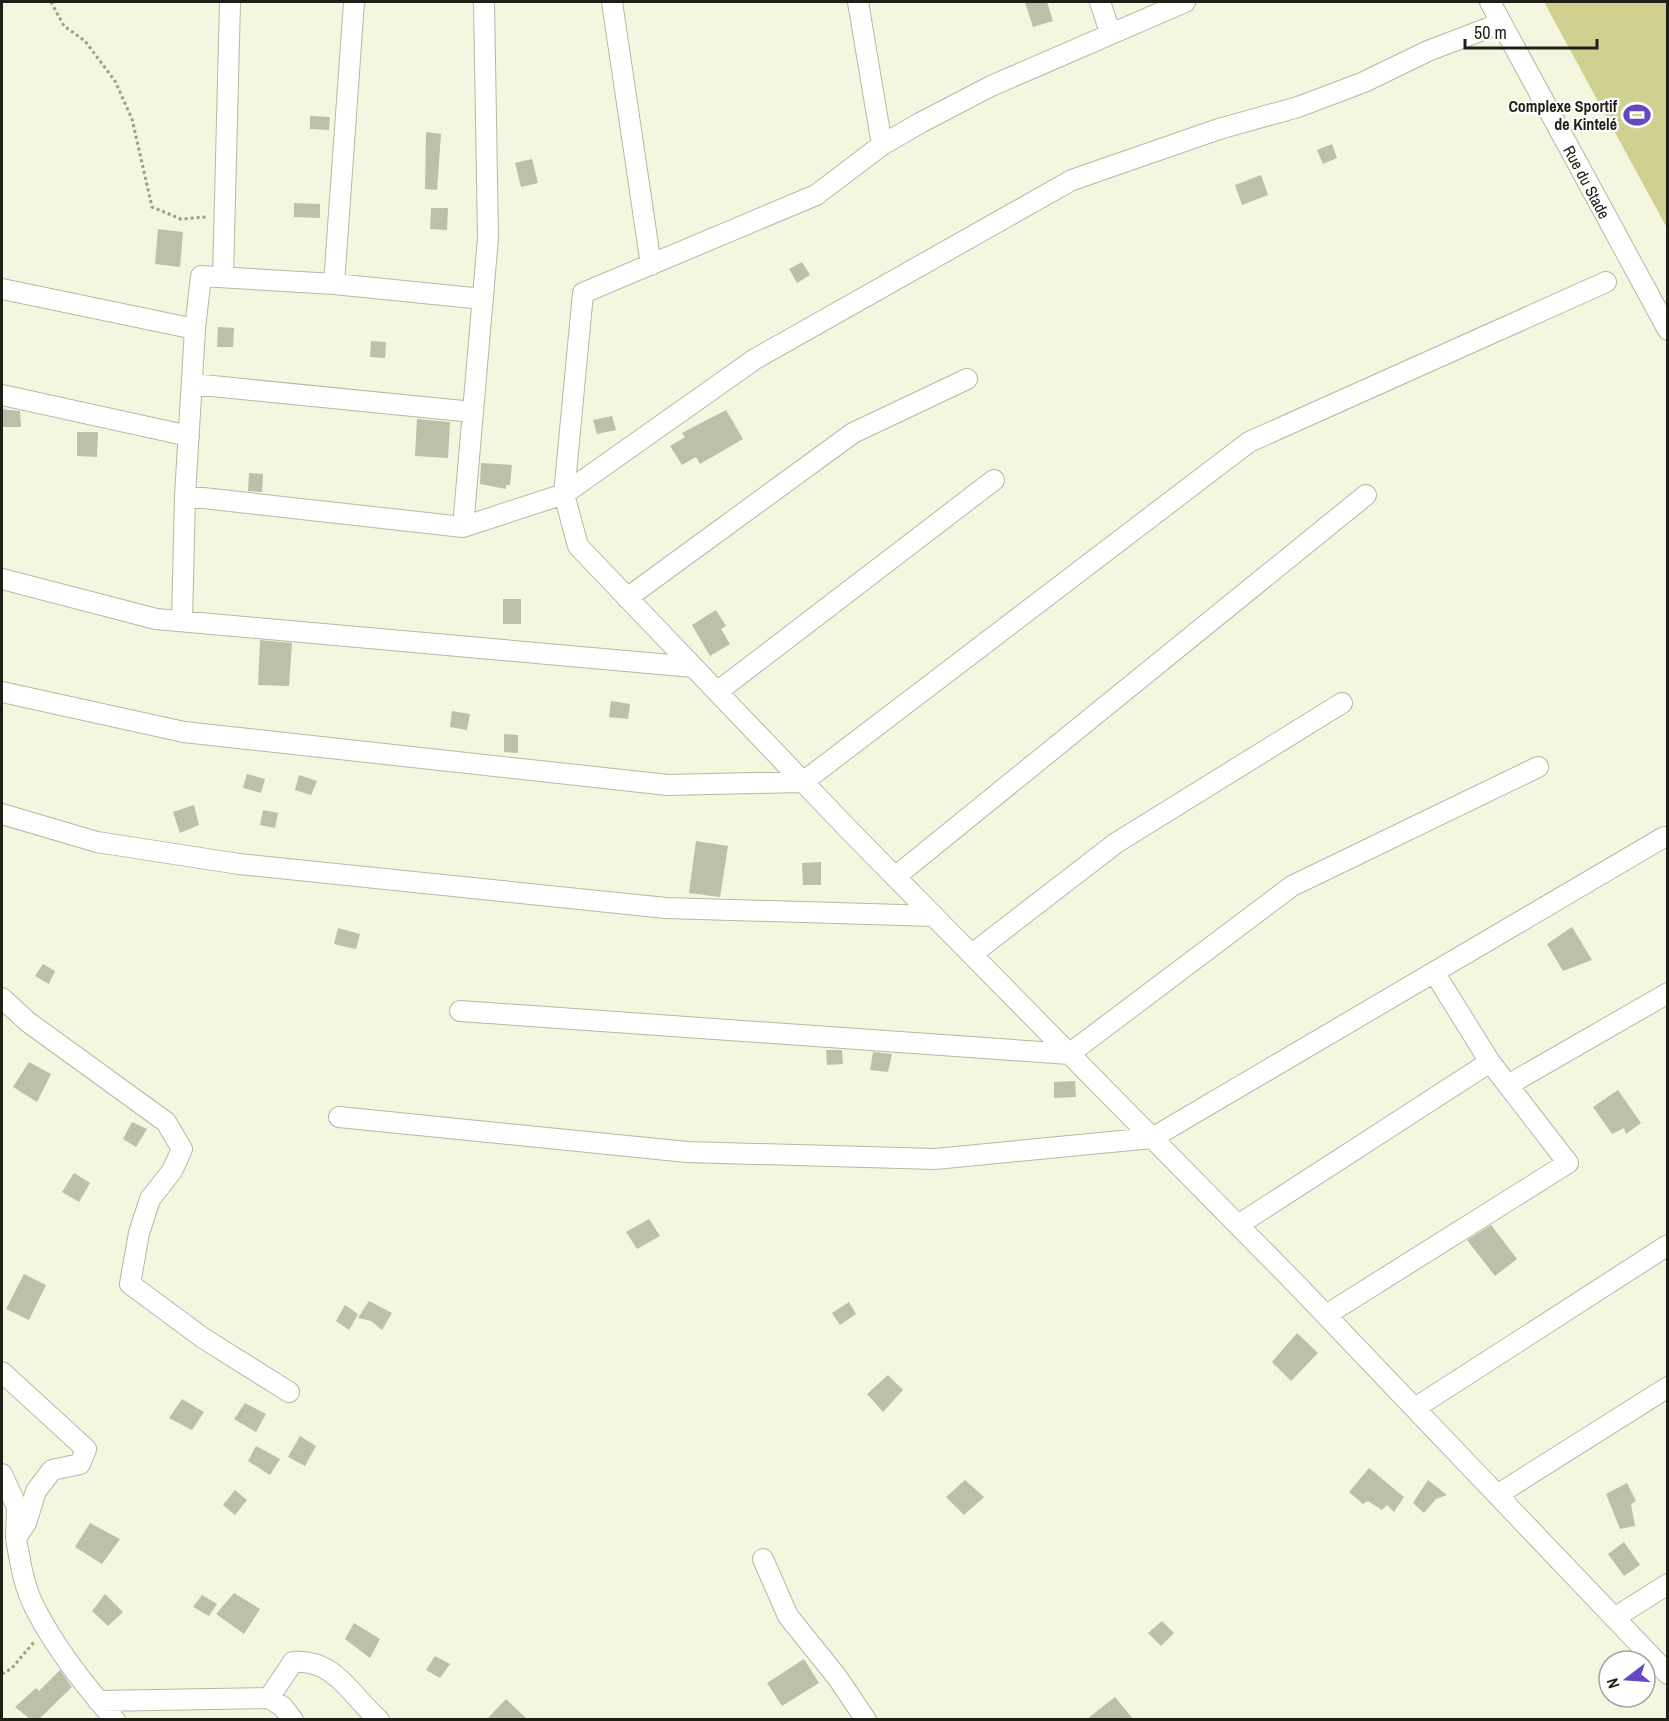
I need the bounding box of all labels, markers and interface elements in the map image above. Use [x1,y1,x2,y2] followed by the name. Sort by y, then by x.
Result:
[1465,12,1597,50] scale bar
[1474,20,1507,45] text: 50 m
[1508,95,1618,135] place label: Complexe Sportif de Kintelé
[1622,100,1652,130] sports icon: Complexe Sportif de Kintelé
[1558,141,1616,223] street label: Rue du Stade
[1597,1649,1657,1709] north arrow
[1601,1676,1625,1691] text: N

